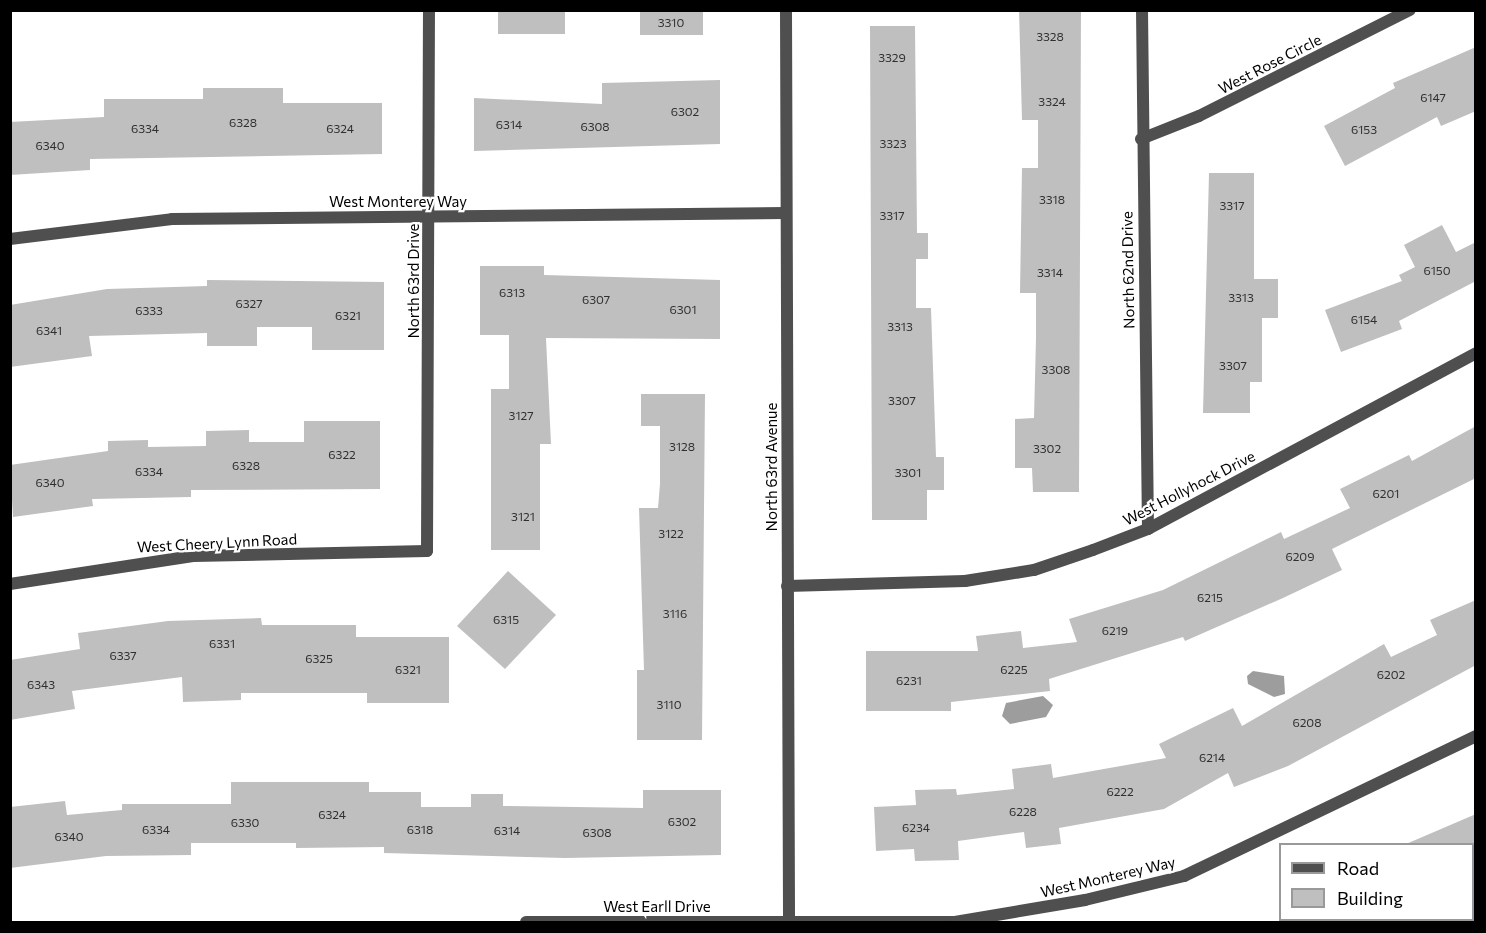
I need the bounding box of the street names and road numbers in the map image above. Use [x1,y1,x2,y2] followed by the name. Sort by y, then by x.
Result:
[1216,30,1324,98] street label: West Rose Circle
[329,193,467,211] street label: West Monterey Way
[1118,211,1138,329] street label: North 62nd Drive
[405,223,423,339] street label: North 63rd Drive
[763,403,781,531] street label: North 63rd Avenue
[1120,447,1258,529] street label: West Hollyhock Drive
[136,530,298,556] street label: West Cheery Lynn Road
[1039,853,1177,901] street label: West Monterey Way
[603,898,711,916] street label: West Earll Drive

